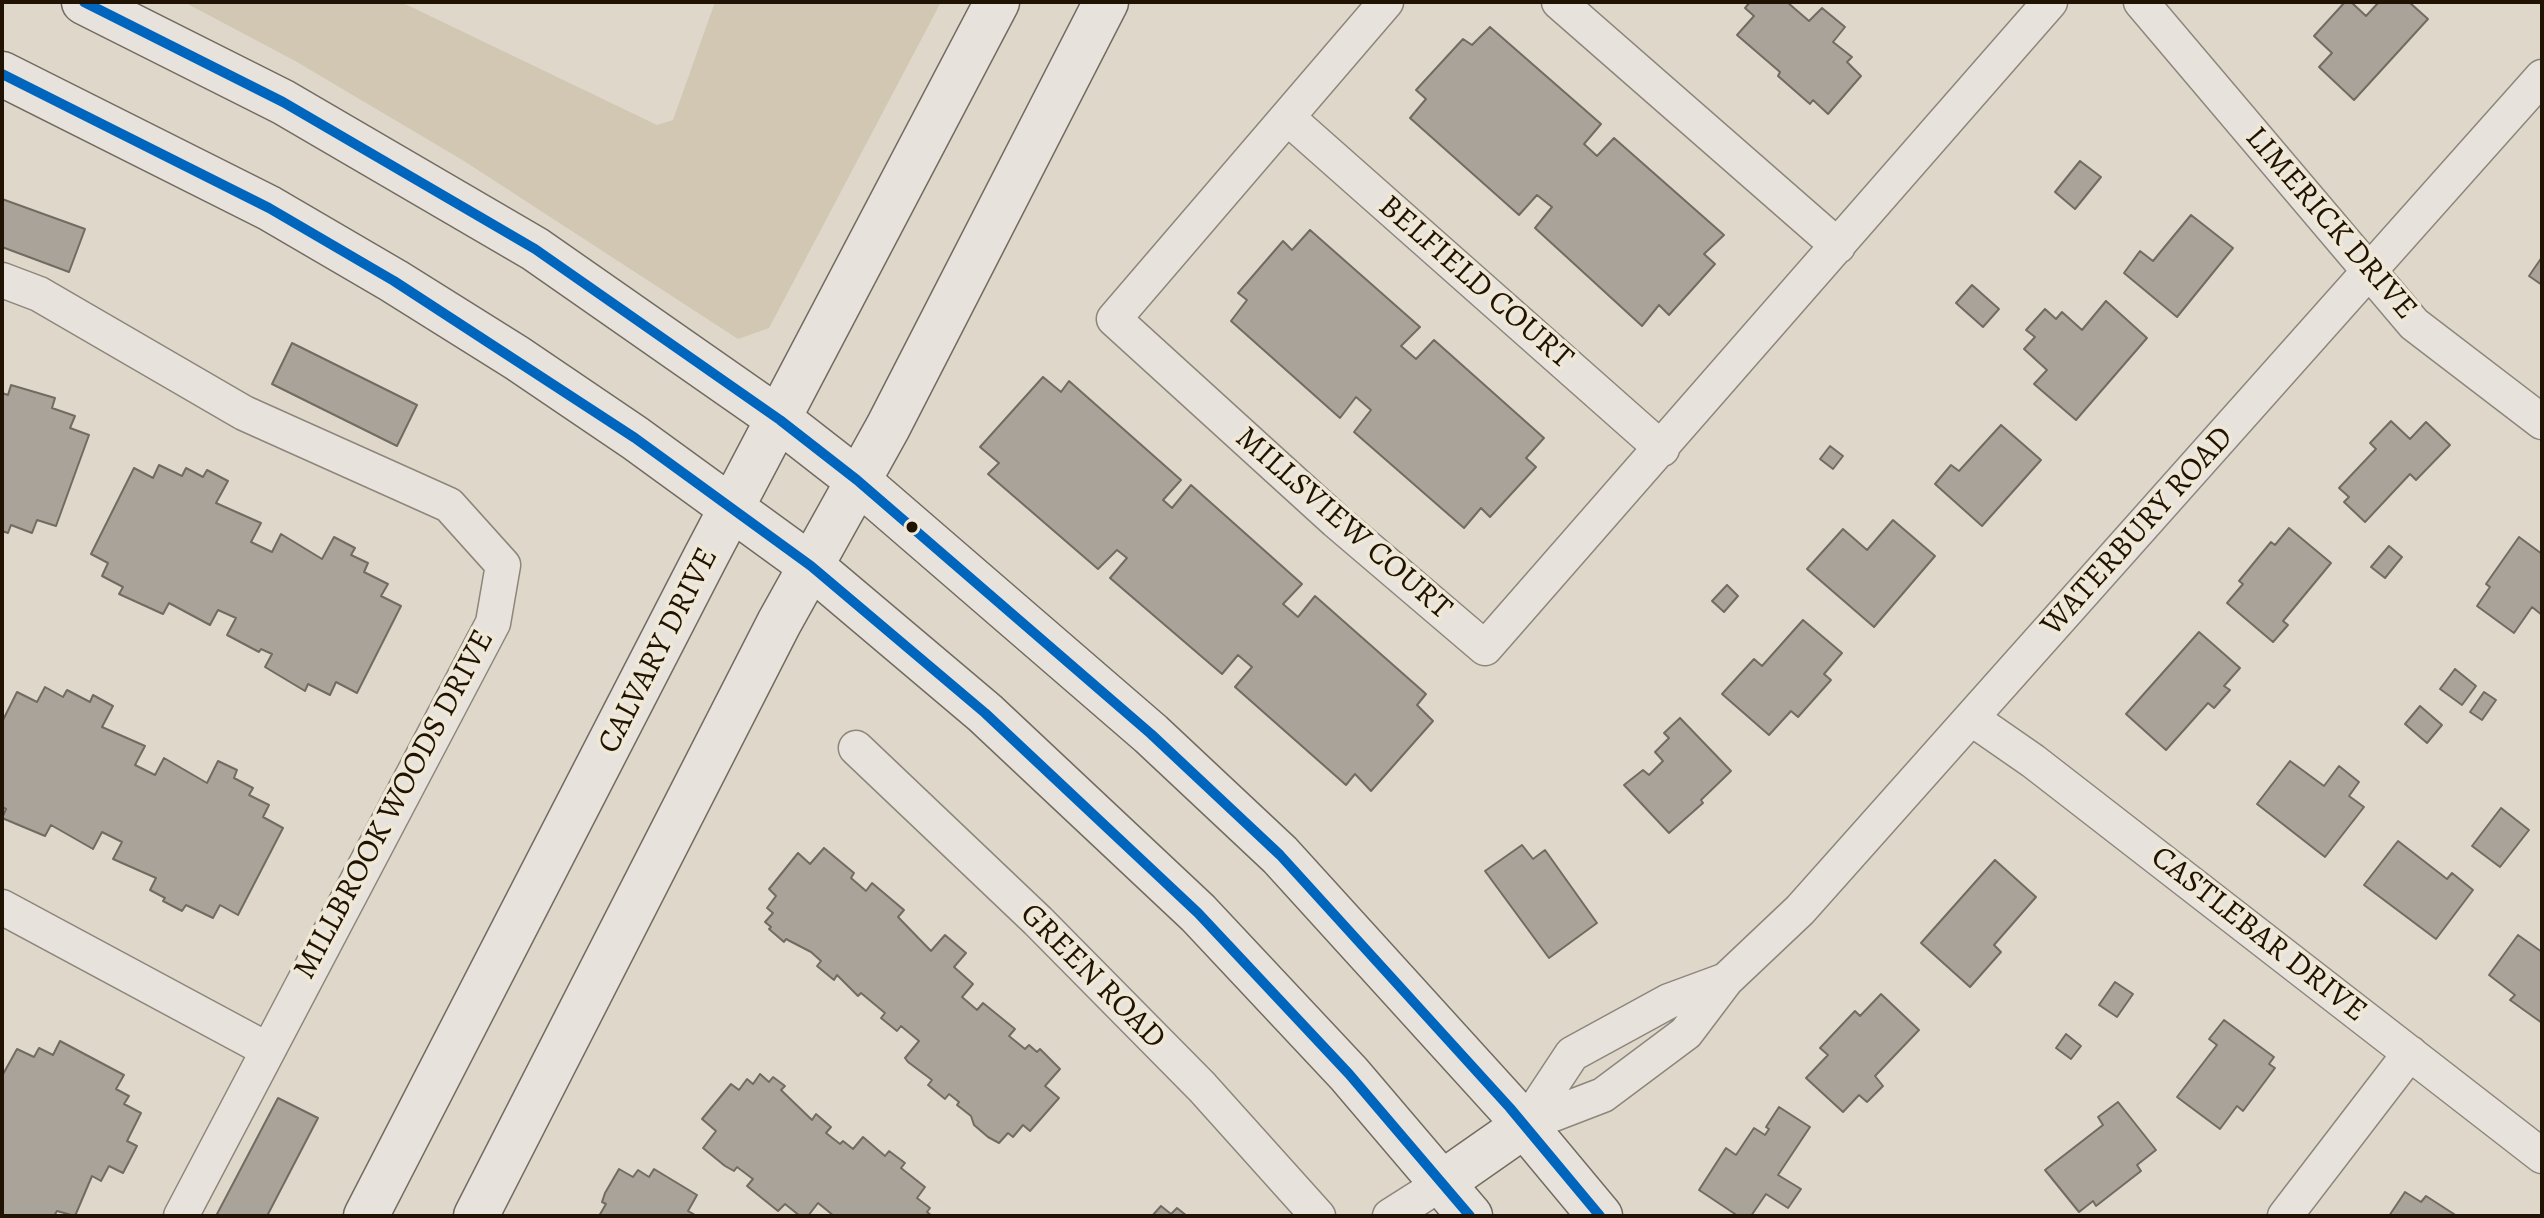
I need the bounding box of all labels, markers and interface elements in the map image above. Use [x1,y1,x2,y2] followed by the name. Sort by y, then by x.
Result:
[2236,120,2424,328] street label: LIMERICK DRIVE
[1370,188,1580,378] street label: BELFIELD COURT
[2034,419,2242,645] street label: WATERBURY ROAD
[1227,420,1459,628] street label: MILLSVIEW COURT
[904,519,920,535] unlabelled marker
[591,542,727,760] street label: CALVARY DRIVE
[287,624,503,986] street label: MILLBROOK WOODS DRIVE
[2142,839,2374,1031] street label: CASTLEBAR DRIVE
[1011,896,1173,1058] street label: GREEN ROAD

